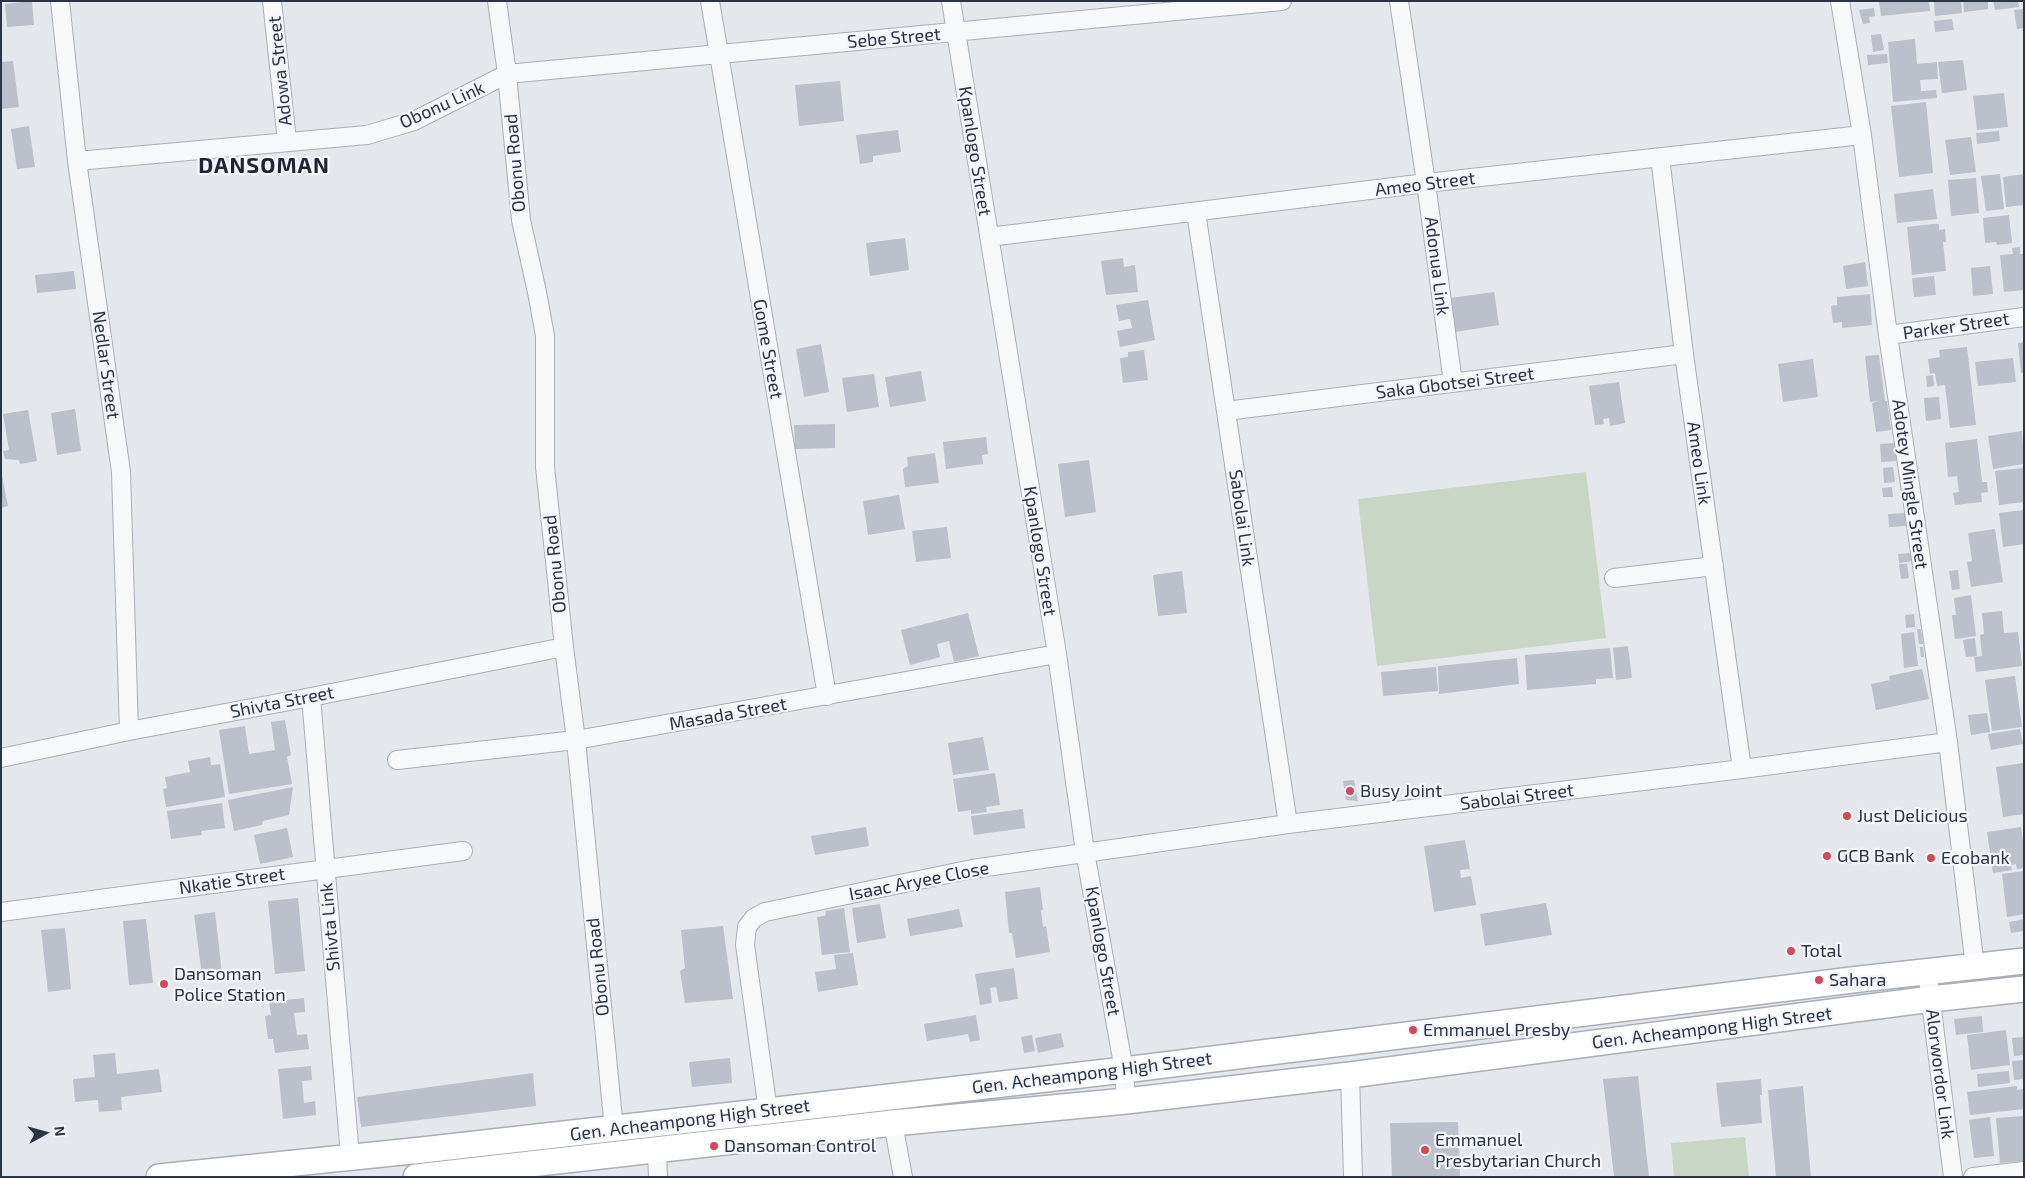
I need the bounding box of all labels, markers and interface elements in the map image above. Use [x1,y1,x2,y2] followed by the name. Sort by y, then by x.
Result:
[263,15,297,127] street label: Adowa Street
[846,23,942,53] street label: Sebe Street
[396,77,488,133] street label: Obonu Link
[954,85,996,217] street label: Kpanlogo Street
[500,113,530,213] street label: Obonu Road
[197,153,331,179] district label: DANSOMAN
[1374,167,1476,201] street label: Ameo Street
[1420,215,1454,317] street label: Adonua Link
[749,297,787,401] street label: Gome Street
[1901,308,2011,344] street label: Parker Street
[88,309,124,421] street label: Nedlar Street
[1375,363,1535,403] street label: Saka Gbotsei Street
[1887,398,1933,570] street label: Adotey Mingle Street
[1682,420,1716,506] street label: Ameo Link
[1225,468,1259,568] street label: Sabolai Link
[1019,485,1061,617] street label: Kpanlogo Street
[539,514,571,614] street label: Obonu Road
[228,681,336,723] street label: Shivta Street
[668,693,788,735] street label: Masada Street
[1459,779,1575,815] street label: Sabolai Street
[1360,780,1442,802] place label: Busy Joint
[1344,785,1356,797] marker: Busy Joint
[1857,805,1968,827] place label: Just Delicious
[1841,810,1853,822] marker: Just Delicious
[1837,845,1914,867] place label: GCB Bank
[1941,847,2010,869] place label: Ecobank
[1821,850,1833,862] marker: GCB Bank
[1925,852,1937,864] marker: Ecobank
[847,857,991,905] street label: Isaac Aryee Close
[178,863,286,899] street label: Nkatie Street
[315,882,345,972] street label: Shivta Link
[1081,885,1125,1017] street label: Kpanlogo Street
[582,917,614,1017] street label: Obonu Road
[1801,940,1842,962] place label: Total
[1785,945,1797,957] marker: Total
[174,963,286,1006] place label: Dansoman Police Station
[1829,969,1886,991] place label: Sahara
[1813,974,1825,986] marker: Sahara
[158,978,170,990] marker: Dansoman Police Station
[1591,1003,1833,1053] street label: Gen. Acheampong High Street
[1921,1008,1959,1140] street label: Alorwordor Link
[1423,1019,1570,1041] place label: Emmanuel Presby
[1407,1024,1419,1036] marker: Emmanuel Presby
[971,1048,1213,1098] street label: Gen. Acheampong High Street
[569,1095,811,1145] street label: Gen. Acheampong High Street
[20,1108,70,1158] north arrow
[51,1125,69,1137] text: N
[1435,1129,1601,1172] place label: Emmanuel Presbytarian Church
[724,1135,876,1157] place label: Dansoman Control
[708,1140,720,1152] marker: Dansoman Control
[1419,1144,1431,1156] marker: Emmanuel Presbytarian Church

